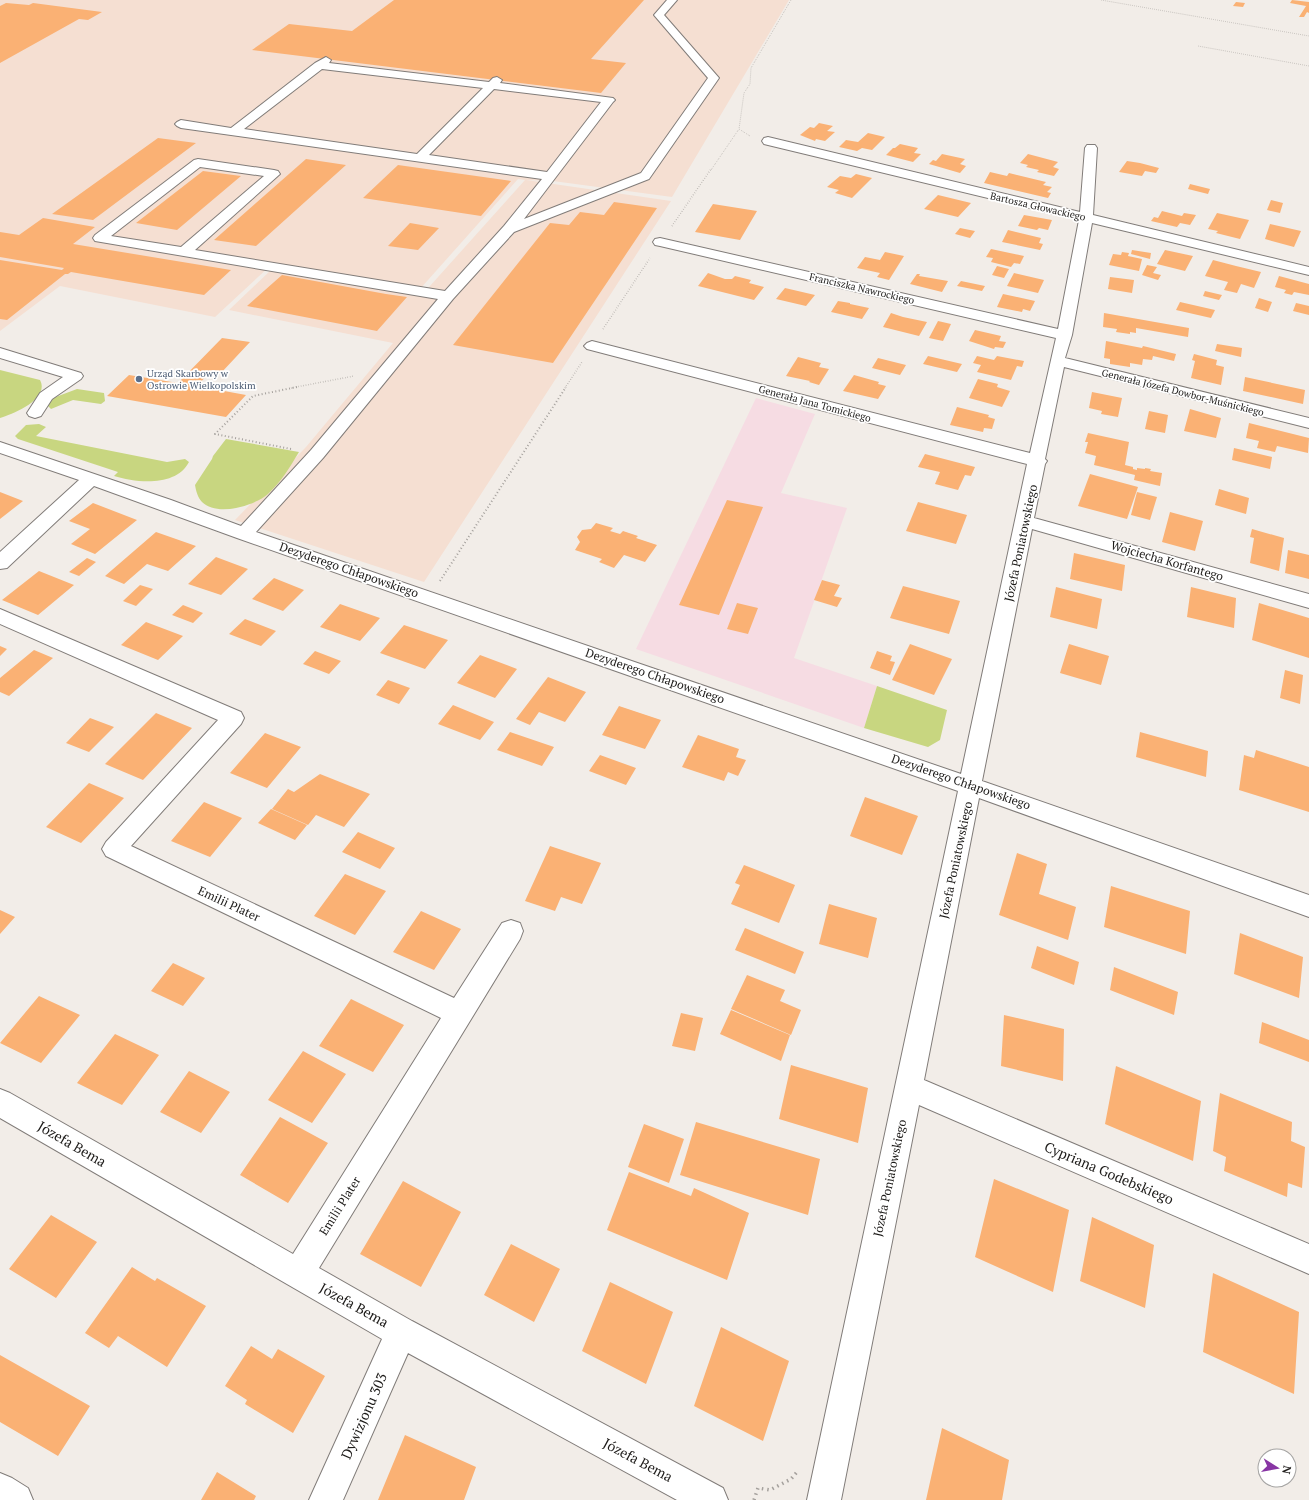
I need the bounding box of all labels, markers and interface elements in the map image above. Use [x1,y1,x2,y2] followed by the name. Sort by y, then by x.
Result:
[989,189,1087,224] street label: Bartosza Głowackiego
[808,270,916,307] street label: Franciszka Nawrockiego
[1100,366,1266,419] street label: Generała Józefa Dowbor-Muśnickiego
[147,367,256,392] place label: Urząd Skarbowy w Ostrowie Wielkopolskim
[134,374,144,384] marker: Urząd Skarbowy w Ostrowie Wielkopolskim
[757,382,873,425] street label: Generała Jana Tomickiego
[1001,483,1040,603] street label: Józefa Poniatowskiego
[1109,537,1226,584] street label: Wojciecha Korfantego
[278,539,421,601] street label: Dezyderego Chłapowskiego
[584,645,727,707] street label: Dezyderego Chłapowskiego
[890,751,1033,813] street label: Dezyderego Chłapowskiego
[936,800,975,920] street label: Józefa Poniatowskiego
[196,883,263,925] street label: Emilii Plater
[35,1116,110,1171] street label: Józefa Bema
[870,1118,909,1238] street label: Józefa Poniatowskiego
[1042,1137,1177,1208] street label: Cypriana Godebskiego
[316,1173,364,1238] street label: Emilii Plater
[316,1278,392,1331] street label: Józefa Bema
[336,1370,391,1462] street label: Dywizjonu 303
[600,1433,676,1486] street label: Józefa Bema
[1257,1448,1297,1488] north arrow
[1279,1464,1294,1476] text: N

